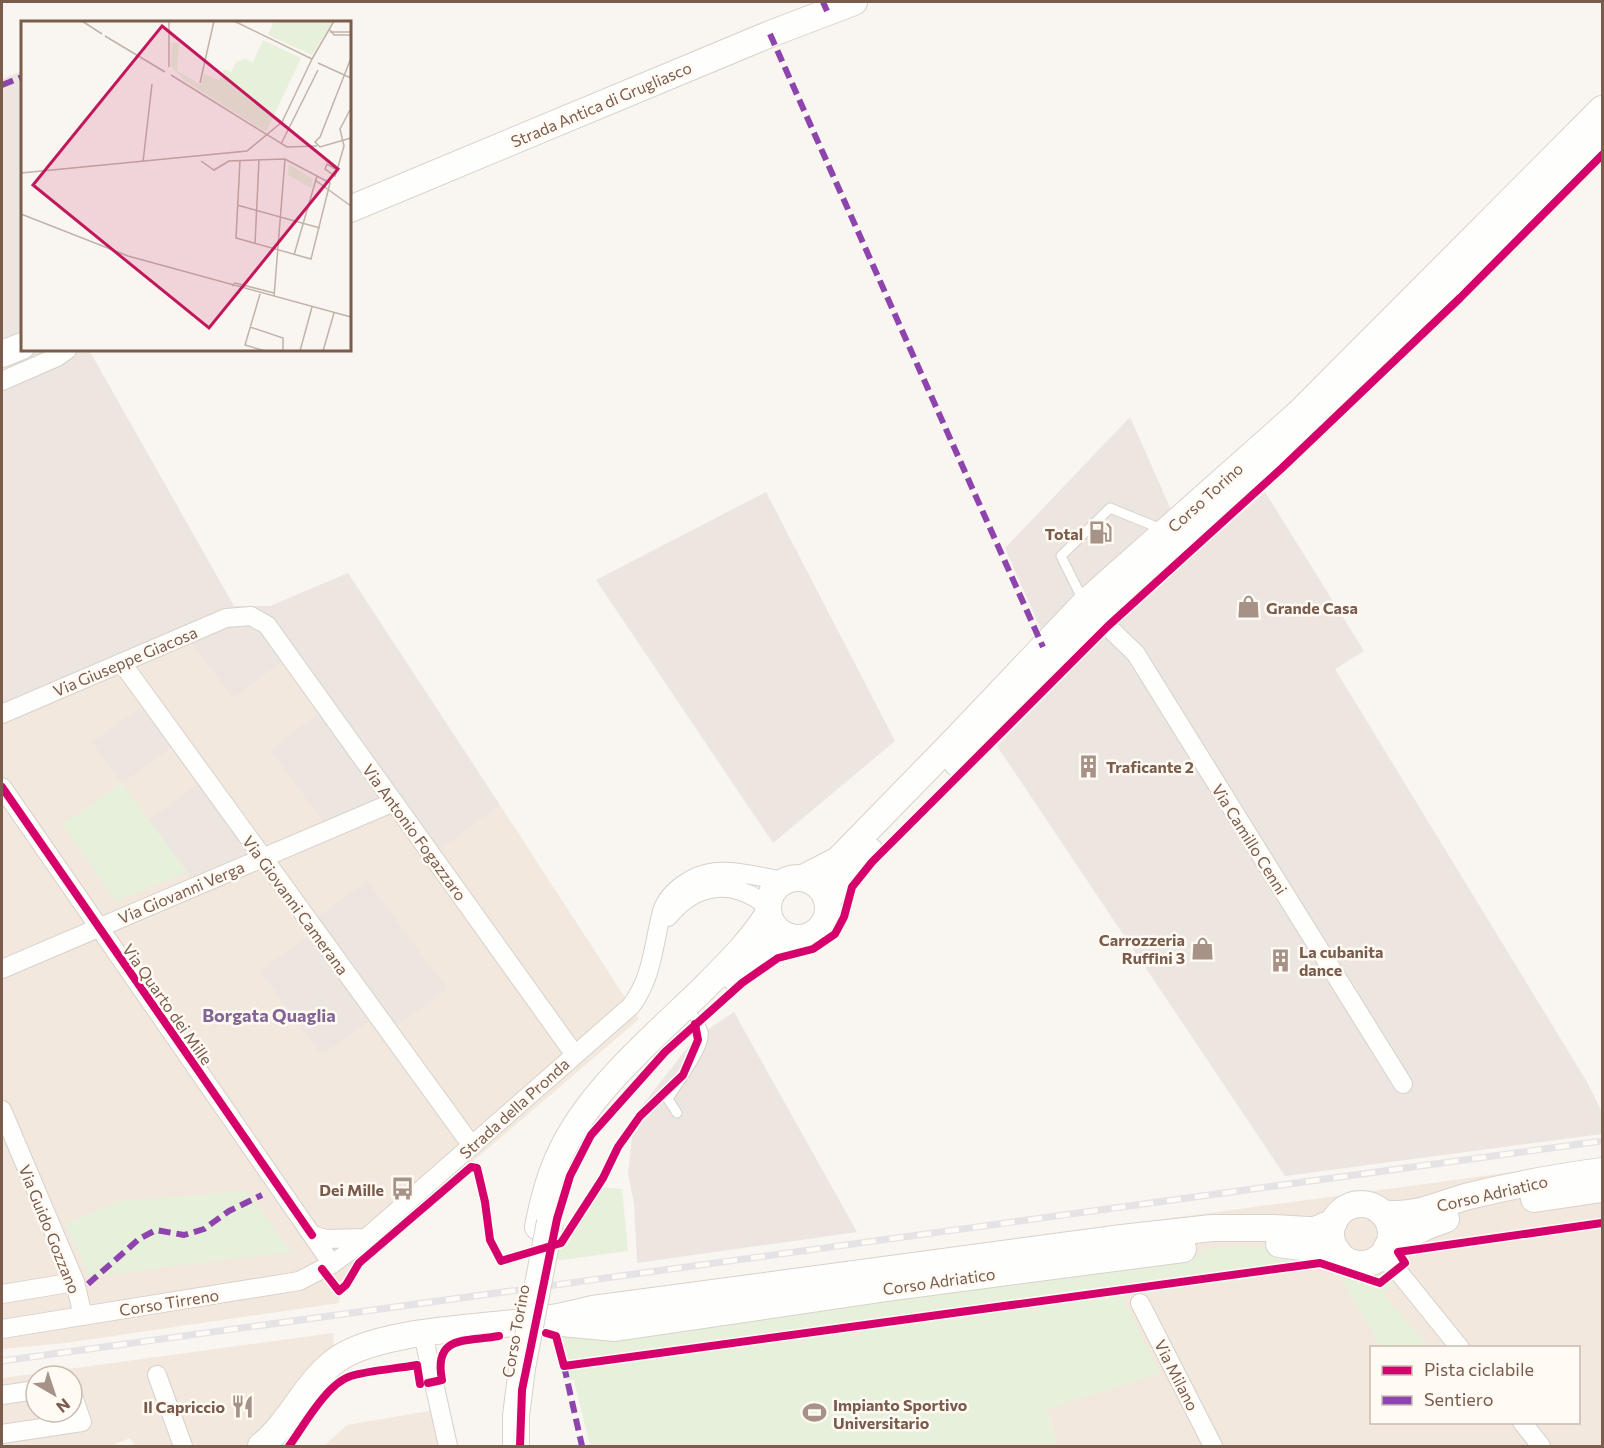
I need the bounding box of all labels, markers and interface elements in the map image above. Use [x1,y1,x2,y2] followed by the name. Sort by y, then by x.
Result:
[21,21,351,351] inset map
[508,57,694,151] street label: Strada Antica di Grugliasco
[1164,458,1246,536] street label: Corso Torino
[1088,520,1114,546] fuel station icon: Total
[1045,524,1083,543] place label: Total
[1235,594,1261,620] shop icon: Grande Casa
[1266,598,1358,617] place label: Grande Casa
[50,622,200,700] street label: Via Giuseppe Giacosa
[1075,753,1101,779] building icon: Traficante 2
[1106,757,1194,776] place label: Traficante 2
[359,760,471,904] street label: Via Antonio Fogazzaro
[1208,780,1292,898] street label: Via Camillo Cenni
[239,832,353,978] street label: Via Giovanni Camerana
[115,857,247,927] street label: Via Giovanni Verga
[1099,930,1185,967] place label: Carrozzeria Ruffini 3
[1190,935,1216,961] shop icon: Carrozzeria Ruffini 3
[119,940,217,1068] street label: Via Quarto dei Mille
[1299,942,1383,979] place label: La cubanita dance
[1268,947,1294,973] building icon: La cubanita dance
[202,1004,336,1026] district label: Borgata Quaglia
[455,1054,573,1162] street label: Strada della Pronda
[15,1162,85,1296] street label: Via Guido Gozzano
[1435,1171,1549,1215] street label: Corso Adriatico
[389,1176,415,1202] bus stop icon: Dei Mille
[319,1180,384,1199] place label: Dei Mille
[881,1264,997,1298] street label: Corso Adriatico
[497,1283,533,1379] street label: Corso Torino
[118,1285,220,1319] street label: Corso Tirreno
[1151,1336,1203,1414] street label: Via Milano
[1370,1346,1580,1424] legend
[1424,1358,1534,1380] text: Pista ciclabile
[24,1364,84,1424] north arrow
[1424,1388,1494,1410] text: Sentiero
[230,1393,256,1419] restaurant icon: Il Capriccio
[53,1395,74,1417] text: N
[833,1395,968,1432] place label: Impianto Sportivo Universitario
[143,1397,225,1416] place label: Il Capriccio
[802,1400,828,1426] sports icon: Impianto Sportivo Universitario

